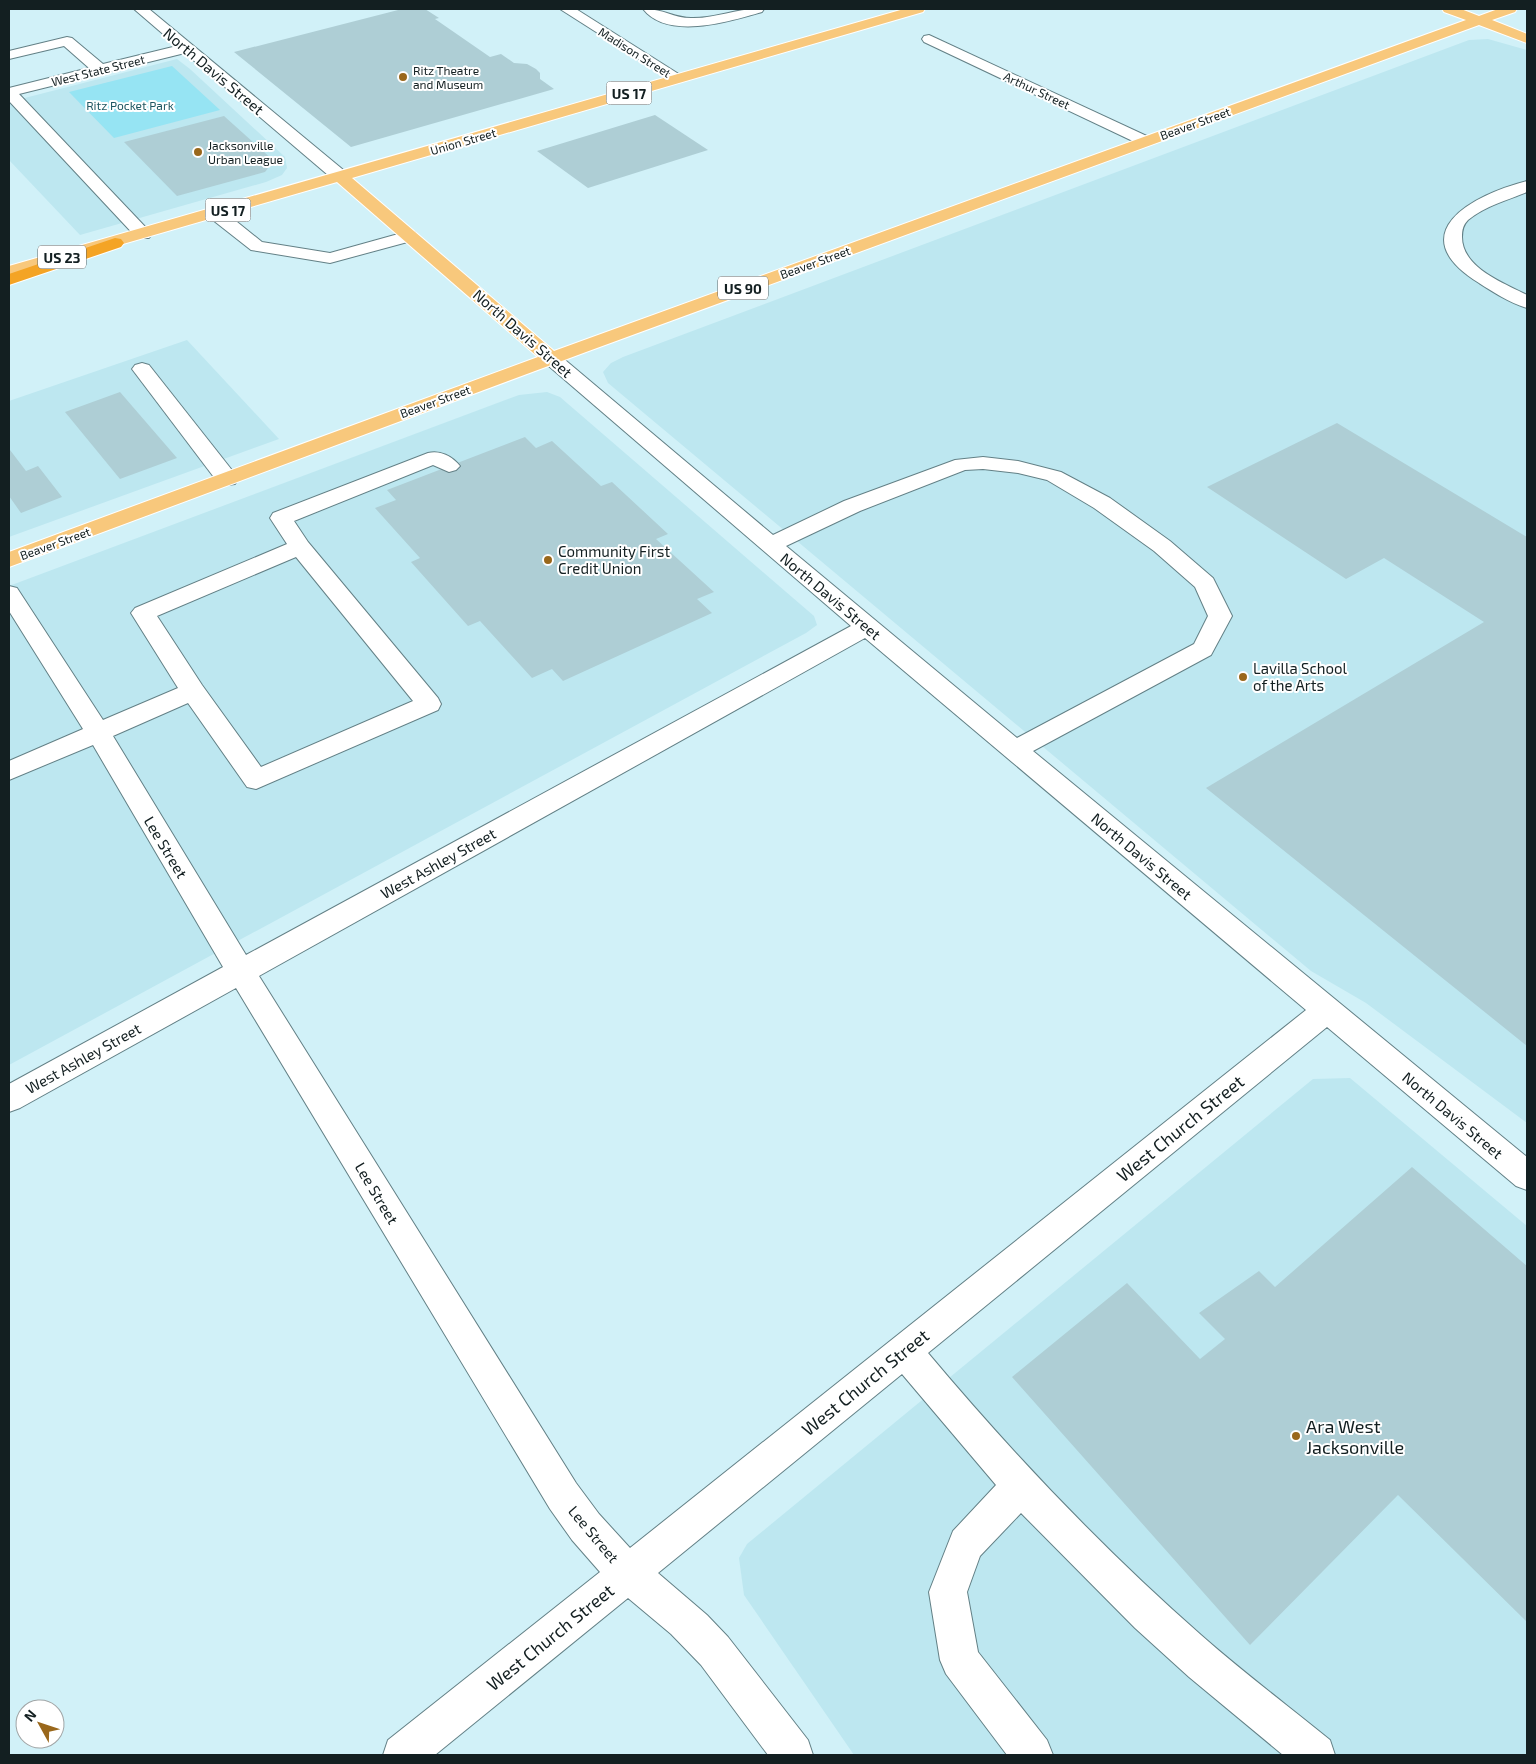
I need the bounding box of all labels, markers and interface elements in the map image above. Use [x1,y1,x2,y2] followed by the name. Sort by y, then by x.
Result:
[160,24,268,118] street label: North Davis Street
[596,24,674,80] street label: Madison Street
[50,52,147,88] street label: West State Street
[413,63,483,91] place label: Ritz Theatre and Museum
[1002,69,1073,112] street label: Arthur Street
[397,71,409,83] marker: Ritz Theatre and Museum
[606,82,652,105] road number: US 17
[86,98,174,112] park label: Ritz Pocket Park
[1158,104,1232,142] street label: Beaver Street
[429,125,498,157] street label: Union Street
[208,138,283,166] place label: Jacksonville Urban League
[192,146,204,158] marker: Jacksonville Urban League
[206,198,250,222] road number: US 17
[778,243,852,281] street label: Beaver Street
[38,246,86,268] road number: US 23
[718,276,768,300] road number: US 90
[470,285,576,381] street label: North Davis Street
[398,382,472,420] street label: Beaver Street
[18,524,92,562] street label: Beaver Street
[558,542,670,577] place label: Community First Credit Union
[777,549,885,643] street label: North Davis Street
[542,554,554,566] marker: Community First Credit Union
[1253,659,1348,694] place label: Lavilla School of the Arts
[1237,671,1249,683] marker: Lavilla School of the Arts
[1088,809,1196,903] street label: North Davis Street
[141,813,192,881] street label: Lee Street
[377,824,499,902] street label: West Ashley Street
[22,1019,144,1097] street label: West Ashley Street
[1399,1068,1507,1162] street label: North Davis Street
[1112,1070,1248,1186] street label: West Church Street
[352,1159,403,1227] street label: Lee Street
[797,1324,933,1440] street label: West Church Street
[1306,1415,1404,1458] place label: Ara West Jacksonville
[1290,1430,1302,1442] marker: Ara West Jacksonville
[565,1502,623,1566] street label: Lee Street
[482,1579,618,1695] street label: West Church Street
[15,1699,65,1749] north arrow
[20,1706,39,1725] text: N

